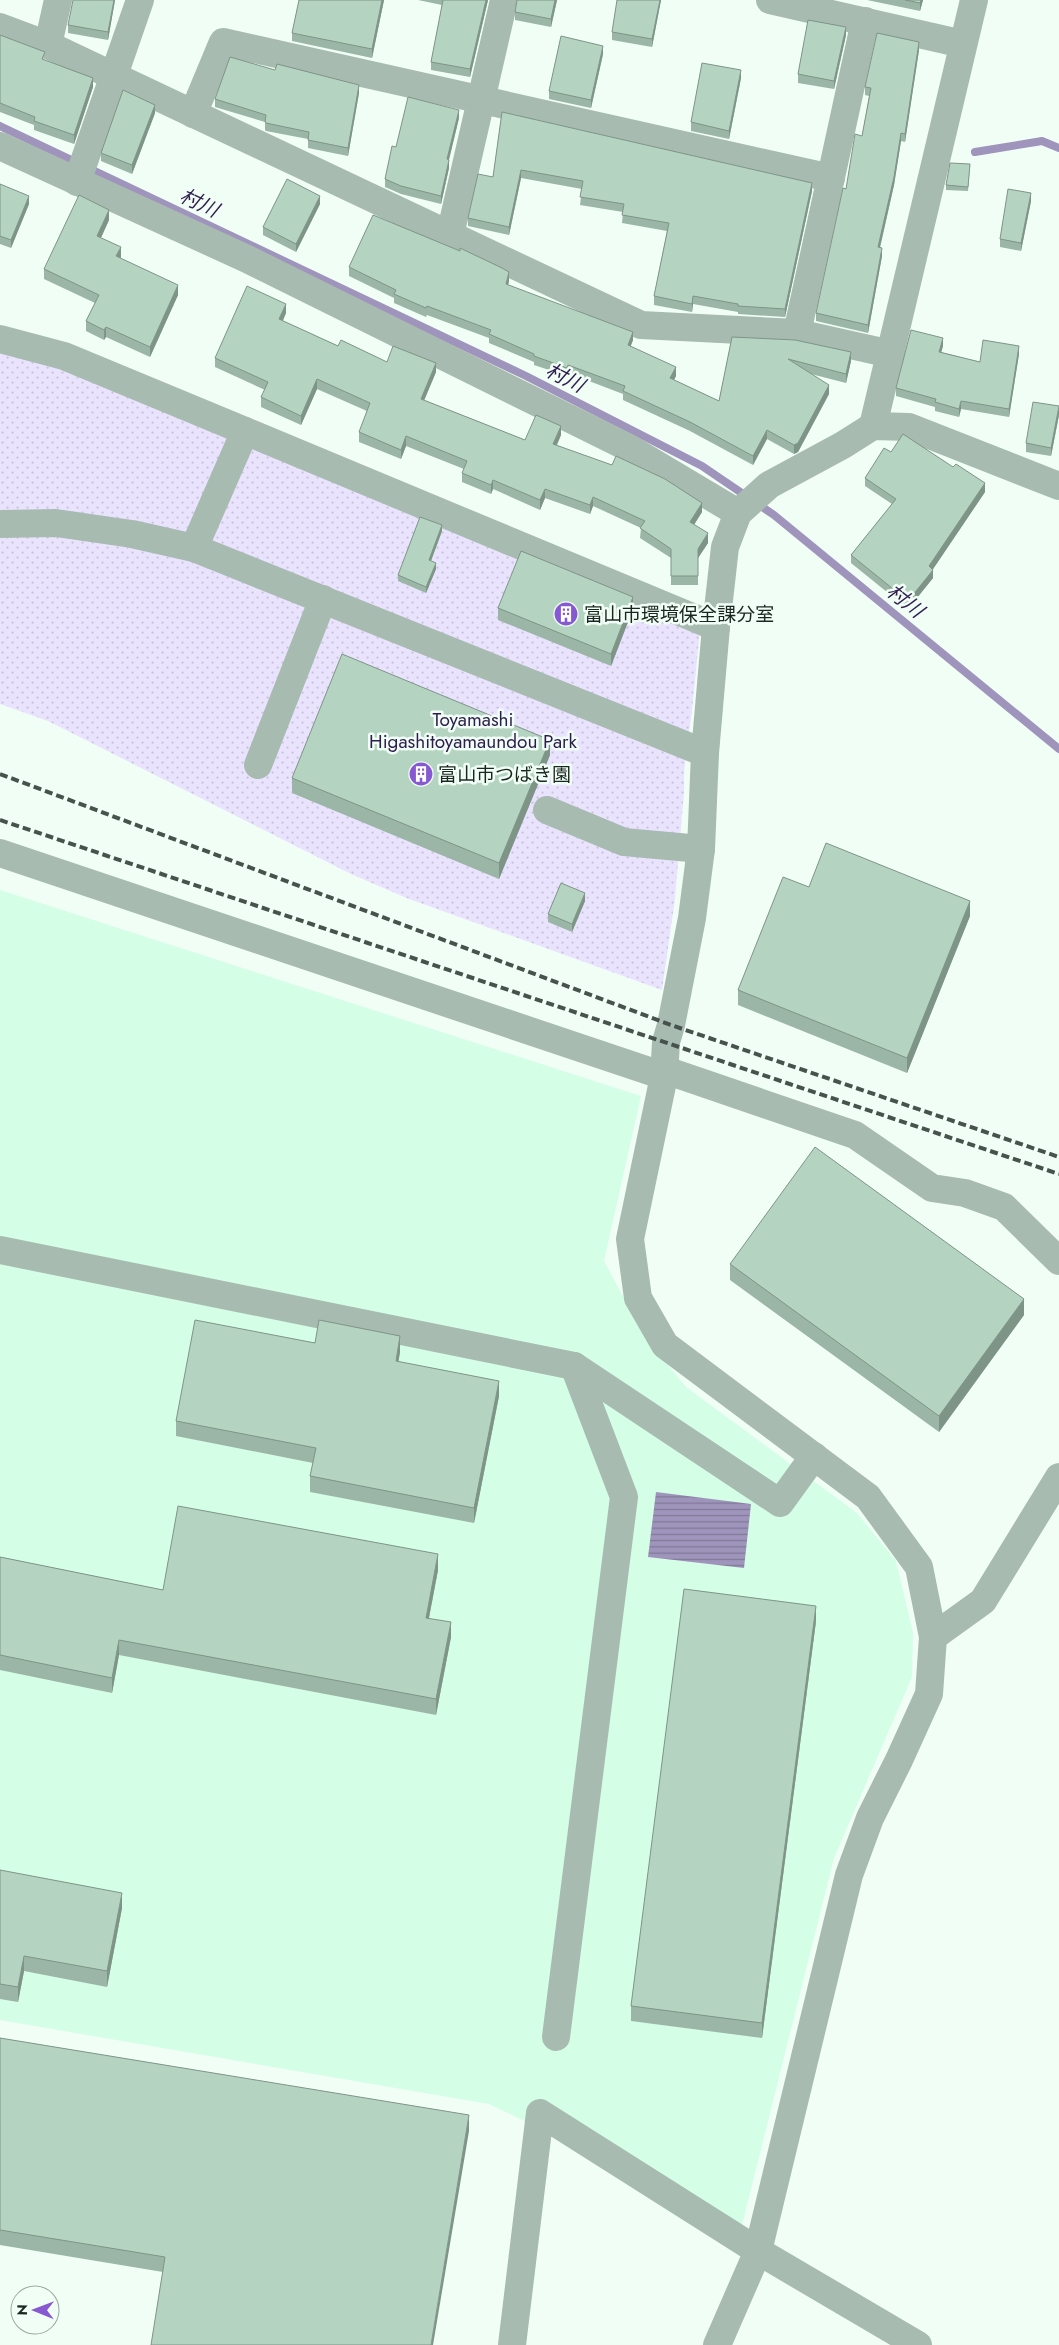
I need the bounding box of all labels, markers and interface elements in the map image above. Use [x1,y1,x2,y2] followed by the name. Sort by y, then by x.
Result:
[175,181,225,225] water label: 村川
[541,356,591,401] water label: 村川
[880,577,931,626] water label: 村川
[553,601,579,627] building icon: 富山市環境保全課分室
[584,601,774,628] place label: 富山市環境保全課分室
[369,706,578,755] park label: Toyamashi Higashitoyamaundou Park
[408,761,434,787] building icon: 富山市つばき園
[438,761,571,788] place label: 富山市つばき園
[10,2285,60,2335] north arrow
[12,2304,32,2316] text: N

